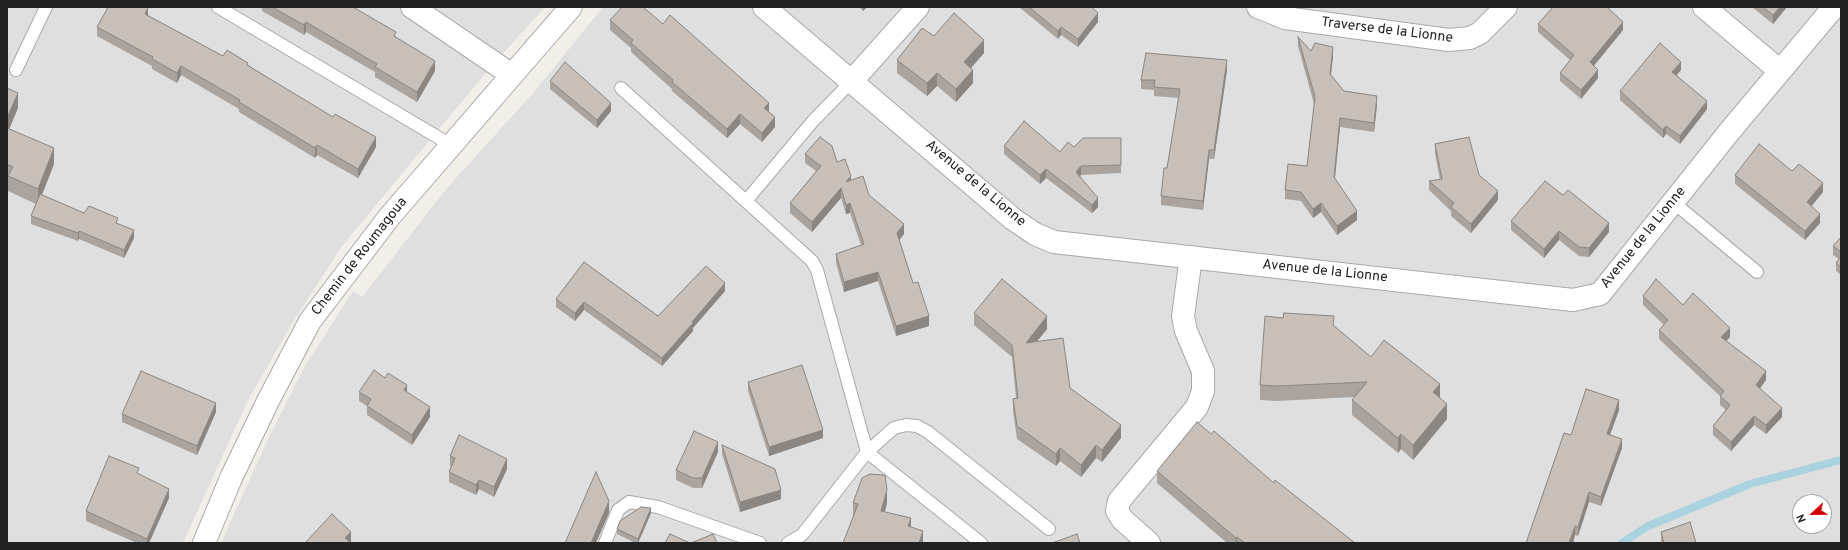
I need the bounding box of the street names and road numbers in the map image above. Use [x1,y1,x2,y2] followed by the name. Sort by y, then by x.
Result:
[1320,15,1454,47] street label: Traverse de la Lionne
[921,137,1029,231] street label: Avenue de la Lionne
[1598,184,1690,292] street label: Avenue de la Lionne
[309,195,411,319] street label: Chemin de Roumagoua
[1262,257,1388,287] street label: Avenue de la Lionne

